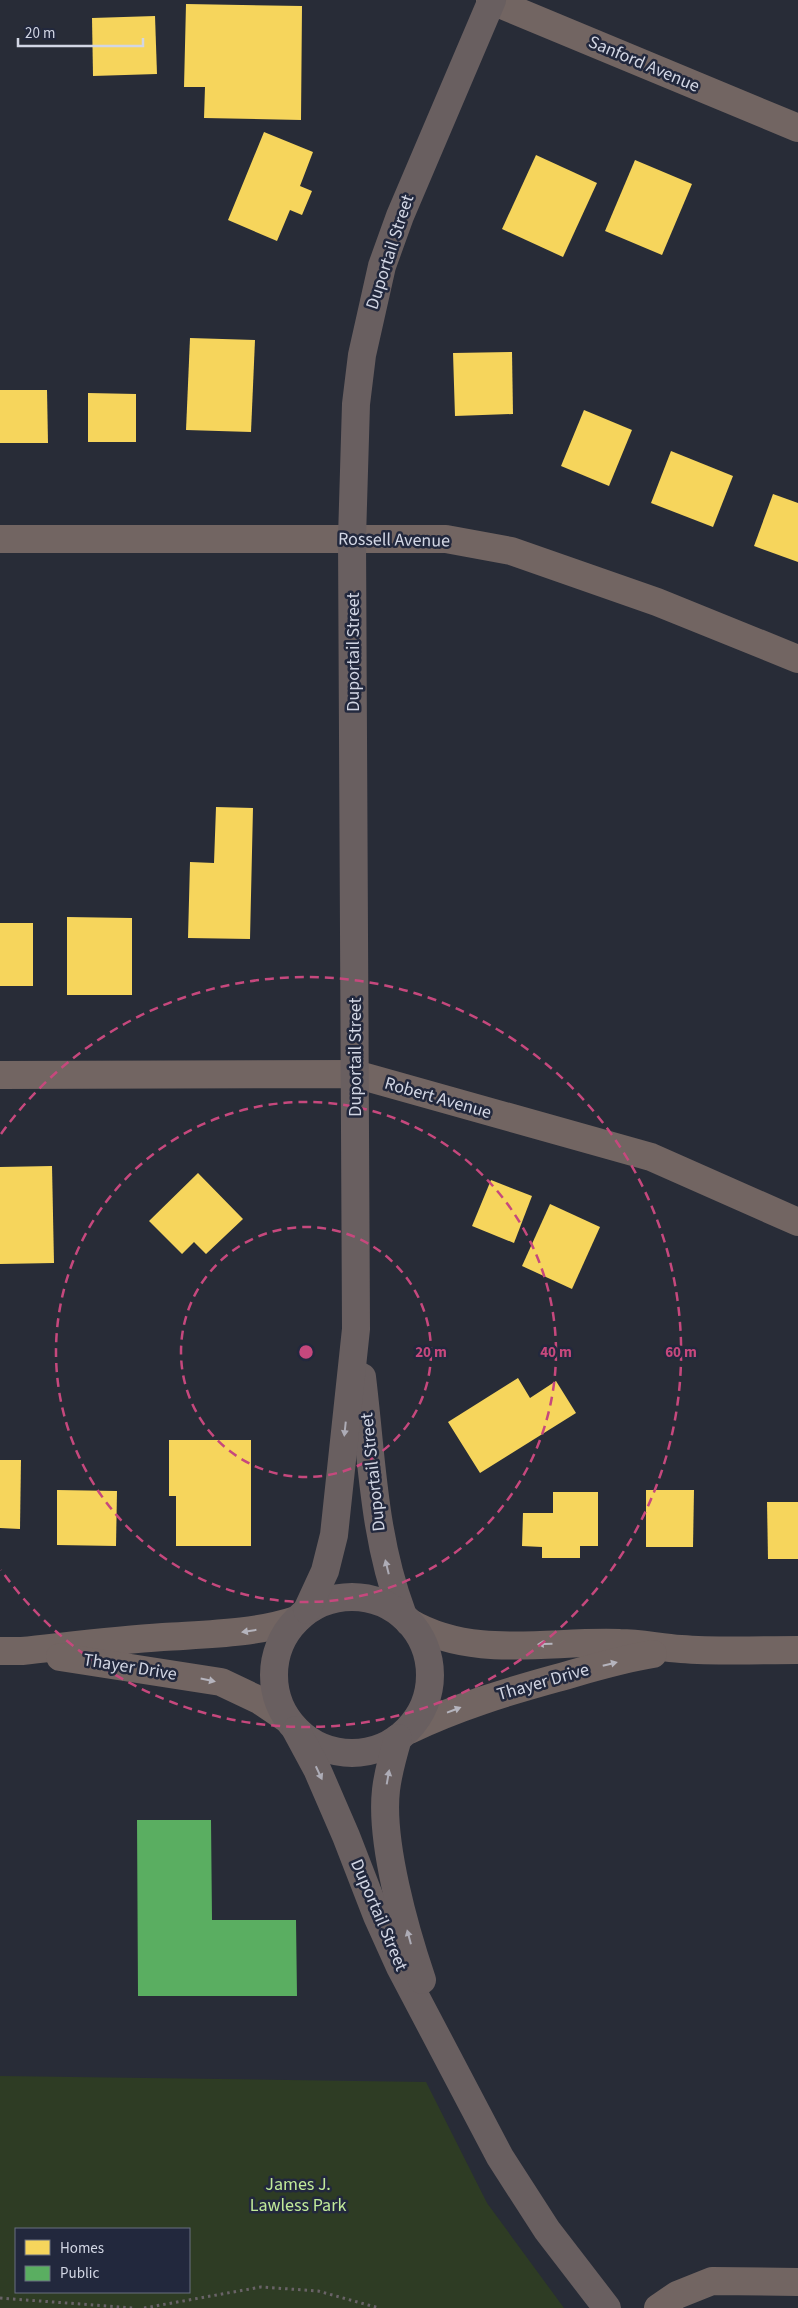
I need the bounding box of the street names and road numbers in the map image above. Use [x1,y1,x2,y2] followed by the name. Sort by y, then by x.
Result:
[585,29,703,99] street label: Sanford Avenue
[360,191,420,313] street label: Duportail Street
[338,527,450,553] street label: Rossell Avenue
[341,592,366,712] street label: Duportail Street
[343,997,368,1117] street label: Duportail Street
[382,1071,494,1125] street label: Robert Avenue
[354,1411,392,1533] street label: Duportail Street
[81,1647,179,1687] street label: Thayer Drive
[494,1657,592,1707] street label: Thayer Drive
[344,1855,414,1975] street label: Duportail Street

